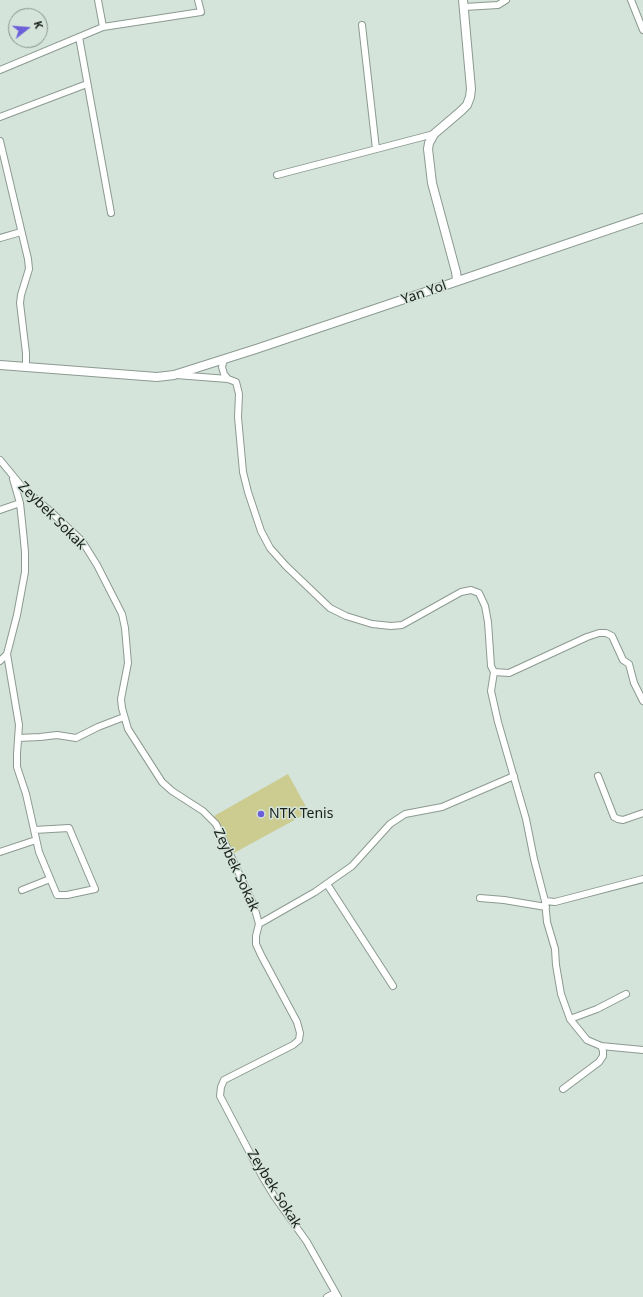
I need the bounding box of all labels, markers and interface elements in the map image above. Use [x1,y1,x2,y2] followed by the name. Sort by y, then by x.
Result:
[8,8,48,48] north arrow
[31,19,47,30] text: K
[399,277,449,309] street label: Yan Yol
[14,478,90,554] street label: Zeybek Sokak
[269,806,333,822] place label: NTK Tenis
[256,809,266,819] marker: NTK Tenis
[210,826,262,914] street label: Zeybek Sokak
[243,1147,305,1231] street label: Zeybek Sokak

